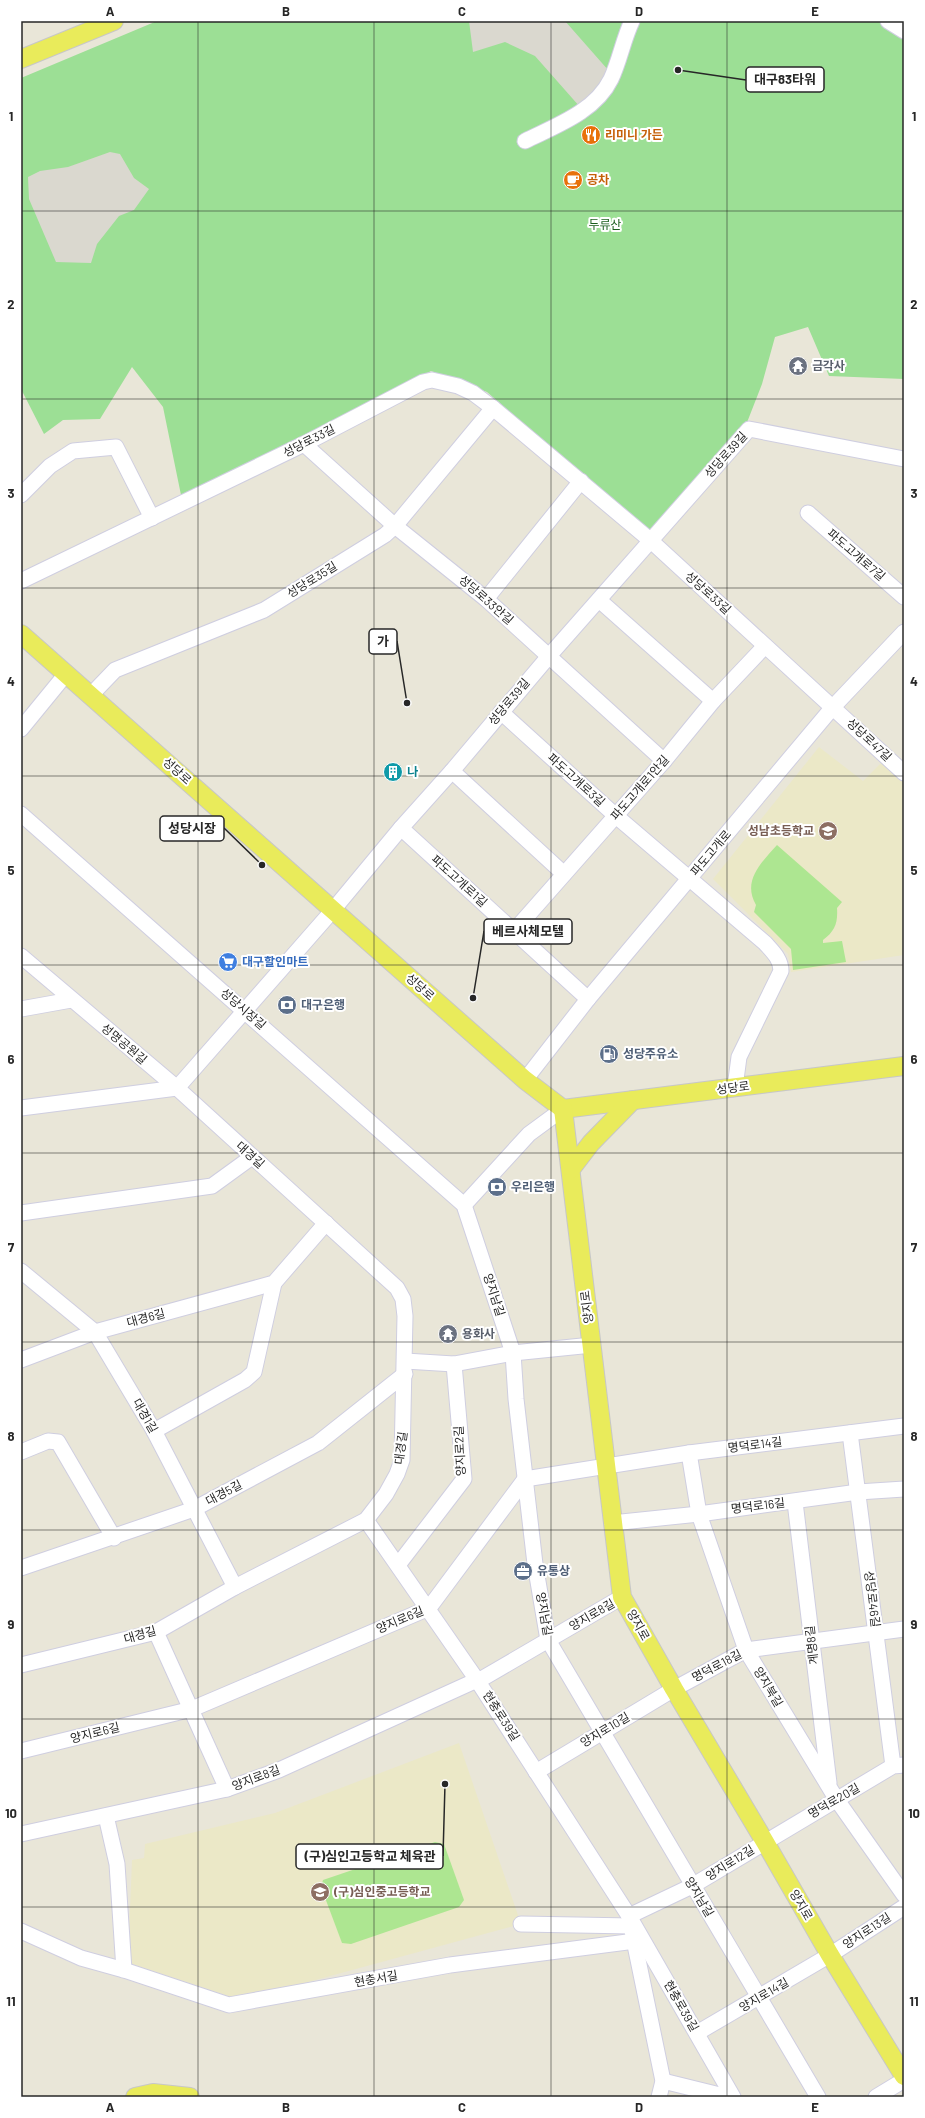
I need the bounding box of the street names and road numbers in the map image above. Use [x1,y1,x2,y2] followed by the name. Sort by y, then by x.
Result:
[280,421,337,459] street label: 성당로33길
[701,429,749,480] street label: 성당로39길
[825,525,888,583] street label: 파도고개로7길
[284,558,339,600] street label: 성당로35길
[683,568,734,616] street label: 성당로33길
[457,572,517,627] street label: 성당로33안길
[485,675,532,728] street label: 성당로39길
[844,715,895,764] street label: 성당로47길
[545,750,608,809] street label: 파도고개로3길
[607,752,671,823] street label: 파도고개로1안길
[161,754,195,787] street label: 성당로
[687,827,733,878] street label: 파도고개로
[429,851,491,909] street label: 파도고개로1길
[404,970,438,1003] street label: 성당로
[218,985,269,1032] street label: 성당시장길
[99,1020,150,1066] street label: 성명공원길
[716,1078,750,1096] street label: 성당로
[234,1138,268,1171] street label: 대경길
[481,1272,508,1318] street label: 양지남길
[577,1290,595,1324] street label: 양지로
[125,1305,167,1329] street label: 대경6길
[130,1396,161,1435] street label: 대경1길
[451,1425,467,1477] street label: 양지로2길
[391,1431,409,1465] street label: 대경길
[727,1434,783,1454] street label: 명덕로14길
[203,1477,244,1508] street label: 대경5길
[730,1495,786,1515] street label: 명덕로16길
[863,1570,883,1628] street label: 성당로46길
[534,1591,556,1637] street label: 양지남길
[566,1595,617,1633] street label: 양지로8길
[374,1603,426,1635] street label: 양지로6길
[625,1607,653,1642] street label: 양지로
[122,1623,158,1645] street label: 대경길
[802,1625,820,1666] street label: 계명8길
[689,1646,744,1684] street label: 명덕로18길
[751,1664,786,1709] street label: 양지북길
[481,1688,523,1743] street label: 현충로39길
[577,1709,632,1749] street label: 양지로10길
[69,1719,121,1745] street label: 양지로6길
[230,1761,282,1793] street label: 양지로8길
[805,1780,862,1821] street label: 명덕로20길
[703,1842,756,1883] street label: 양지로12길
[682,1874,717,1919] street label: 양지남길
[788,1887,816,1922] street label: 양지로
[840,1909,893,1951] street label: 양지로13길
[353,1967,399,1989] street label: 현충서길
[736,1974,791,2014] street label: 양지로14길
[662,1977,702,2034] street label: 현충로39길

